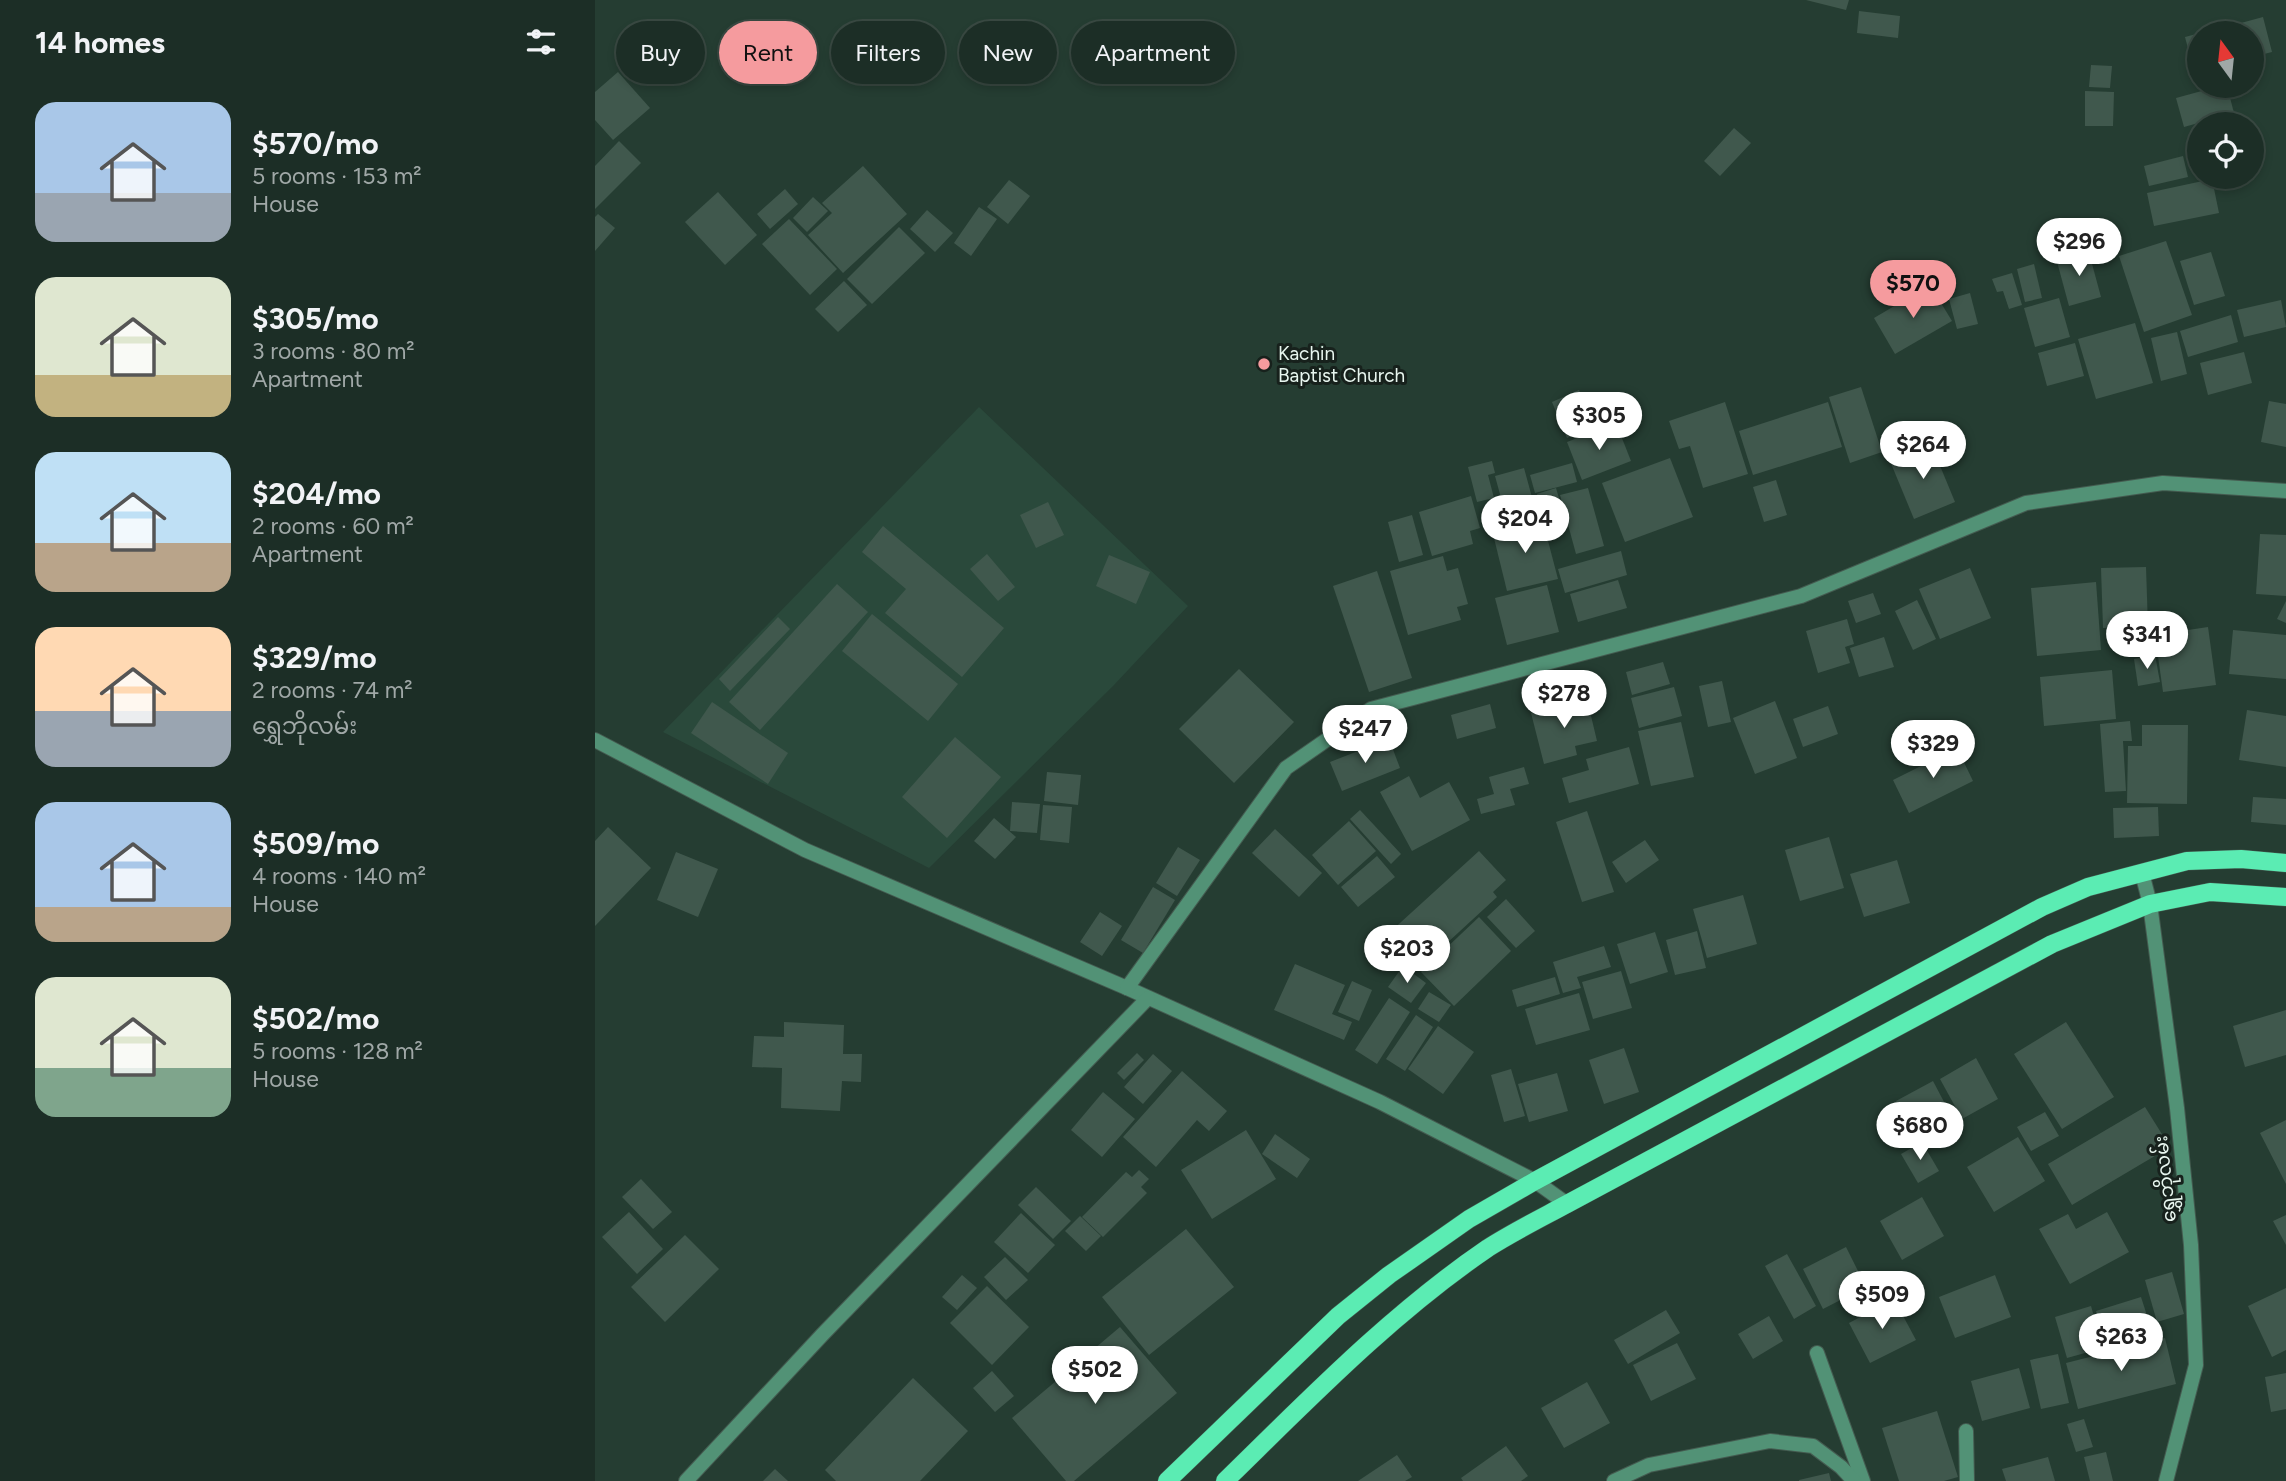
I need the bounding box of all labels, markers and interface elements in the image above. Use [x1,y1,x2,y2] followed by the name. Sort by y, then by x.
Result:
[616,21,705,84] chip: Buy
[719,21,817,84] chip: Rent
[831,21,945,84] chip: Filters
[959,21,1057,84] chip: New
[1071,21,1235,84] chip: Apartment
[2187,21,2265,98] north arrow
[2187,21,2264,189] map controls
[522,23,560,61] icon: filters
[35,24,165,61] text: 14 homes
[2187,112,2264,189] button: locate
[252,125,379,162] text: $570/mo
[91,130,175,214] icon: home
[252,162,422,190] text: 5 rooms · 153 m²
[252,190,319,218] text: House
[2038,218,2120,278] pin: $296
[2053,227,2105,255] text: $296
[1872,260,1954,320] pin: $570
[1886,269,1940,297] text: $570
[252,300,379,337] text: $305/mo
[91,305,175,389] icon: home
[252,337,415,365] text: 3 rooms · 80 m²
[1278,342,1405,387] place label: Kachin Baptist Church
[1256,356,1272,372] marker: Kachin Baptist Church
[252,365,363,393] text: Apartment
[1558,392,1640,452] pin: $305
[1572,401,1626,429] text: $305
[1882,421,1964,481] pin: $264
[1896,430,1950,458] text: $264
[252,475,381,512] text: $204/mo
[91,480,175,564] icon: home
[1484,496,1566,555] pin: $204
[1497,504,1553,532] text: $204
[252,512,414,540] text: 2 rooms · 60 m²
[252,540,363,568] text: Apartment
[2106,612,2188,671] pin: $341
[2122,620,2172,648] text: $341
[252,639,377,676] text: $329/mo
[91,655,175,739] icon: home
[1523,670,1605,730] pin: $278
[252,676,413,704] text: 2 rooms · 74 m²
[1538,679,1590,707] text: $278
[1324,706,1406,765] pin: $247
[252,712,357,740] text: ရွှေဘိုလမ်း
[1338,714,1392,742] text: $247
[1892,720,1974,780] pin: $329
[1907,729,1959,757] text: $329
[252,825,379,862] text: $509/mo
[91,830,175,914] icon: home
[252,862,426,890] text: 4 rooms · 140 m²
[252,890,319,918] text: House
[1366,926,1448,985] pin: $203
[1380,934,1434,962] text: $203
[252,1000,379,1037] text: $502/mo
[91,1005,175,1089] icon: home
[252,1037,423,1065] text: 5 rooms · 128 m²
[252,1065,319,1093] text: House
[1879,1102,1961,1162] pin: $680
[1892,1111,1948,1139] text: $680
[2146,1134,2186,1224] street label: ရွှေဘိုလမ်း
[1841,1272,1923,1331] pin: $509
[1855,1280,1909,1308] text: $509
[2080,1314,2162,1373] pin: $263
[2095,1322,2147,1350] text: $263
[1054,1346,1136,1406] pin: $502
[1068,1355,1122,1383] text: $502

